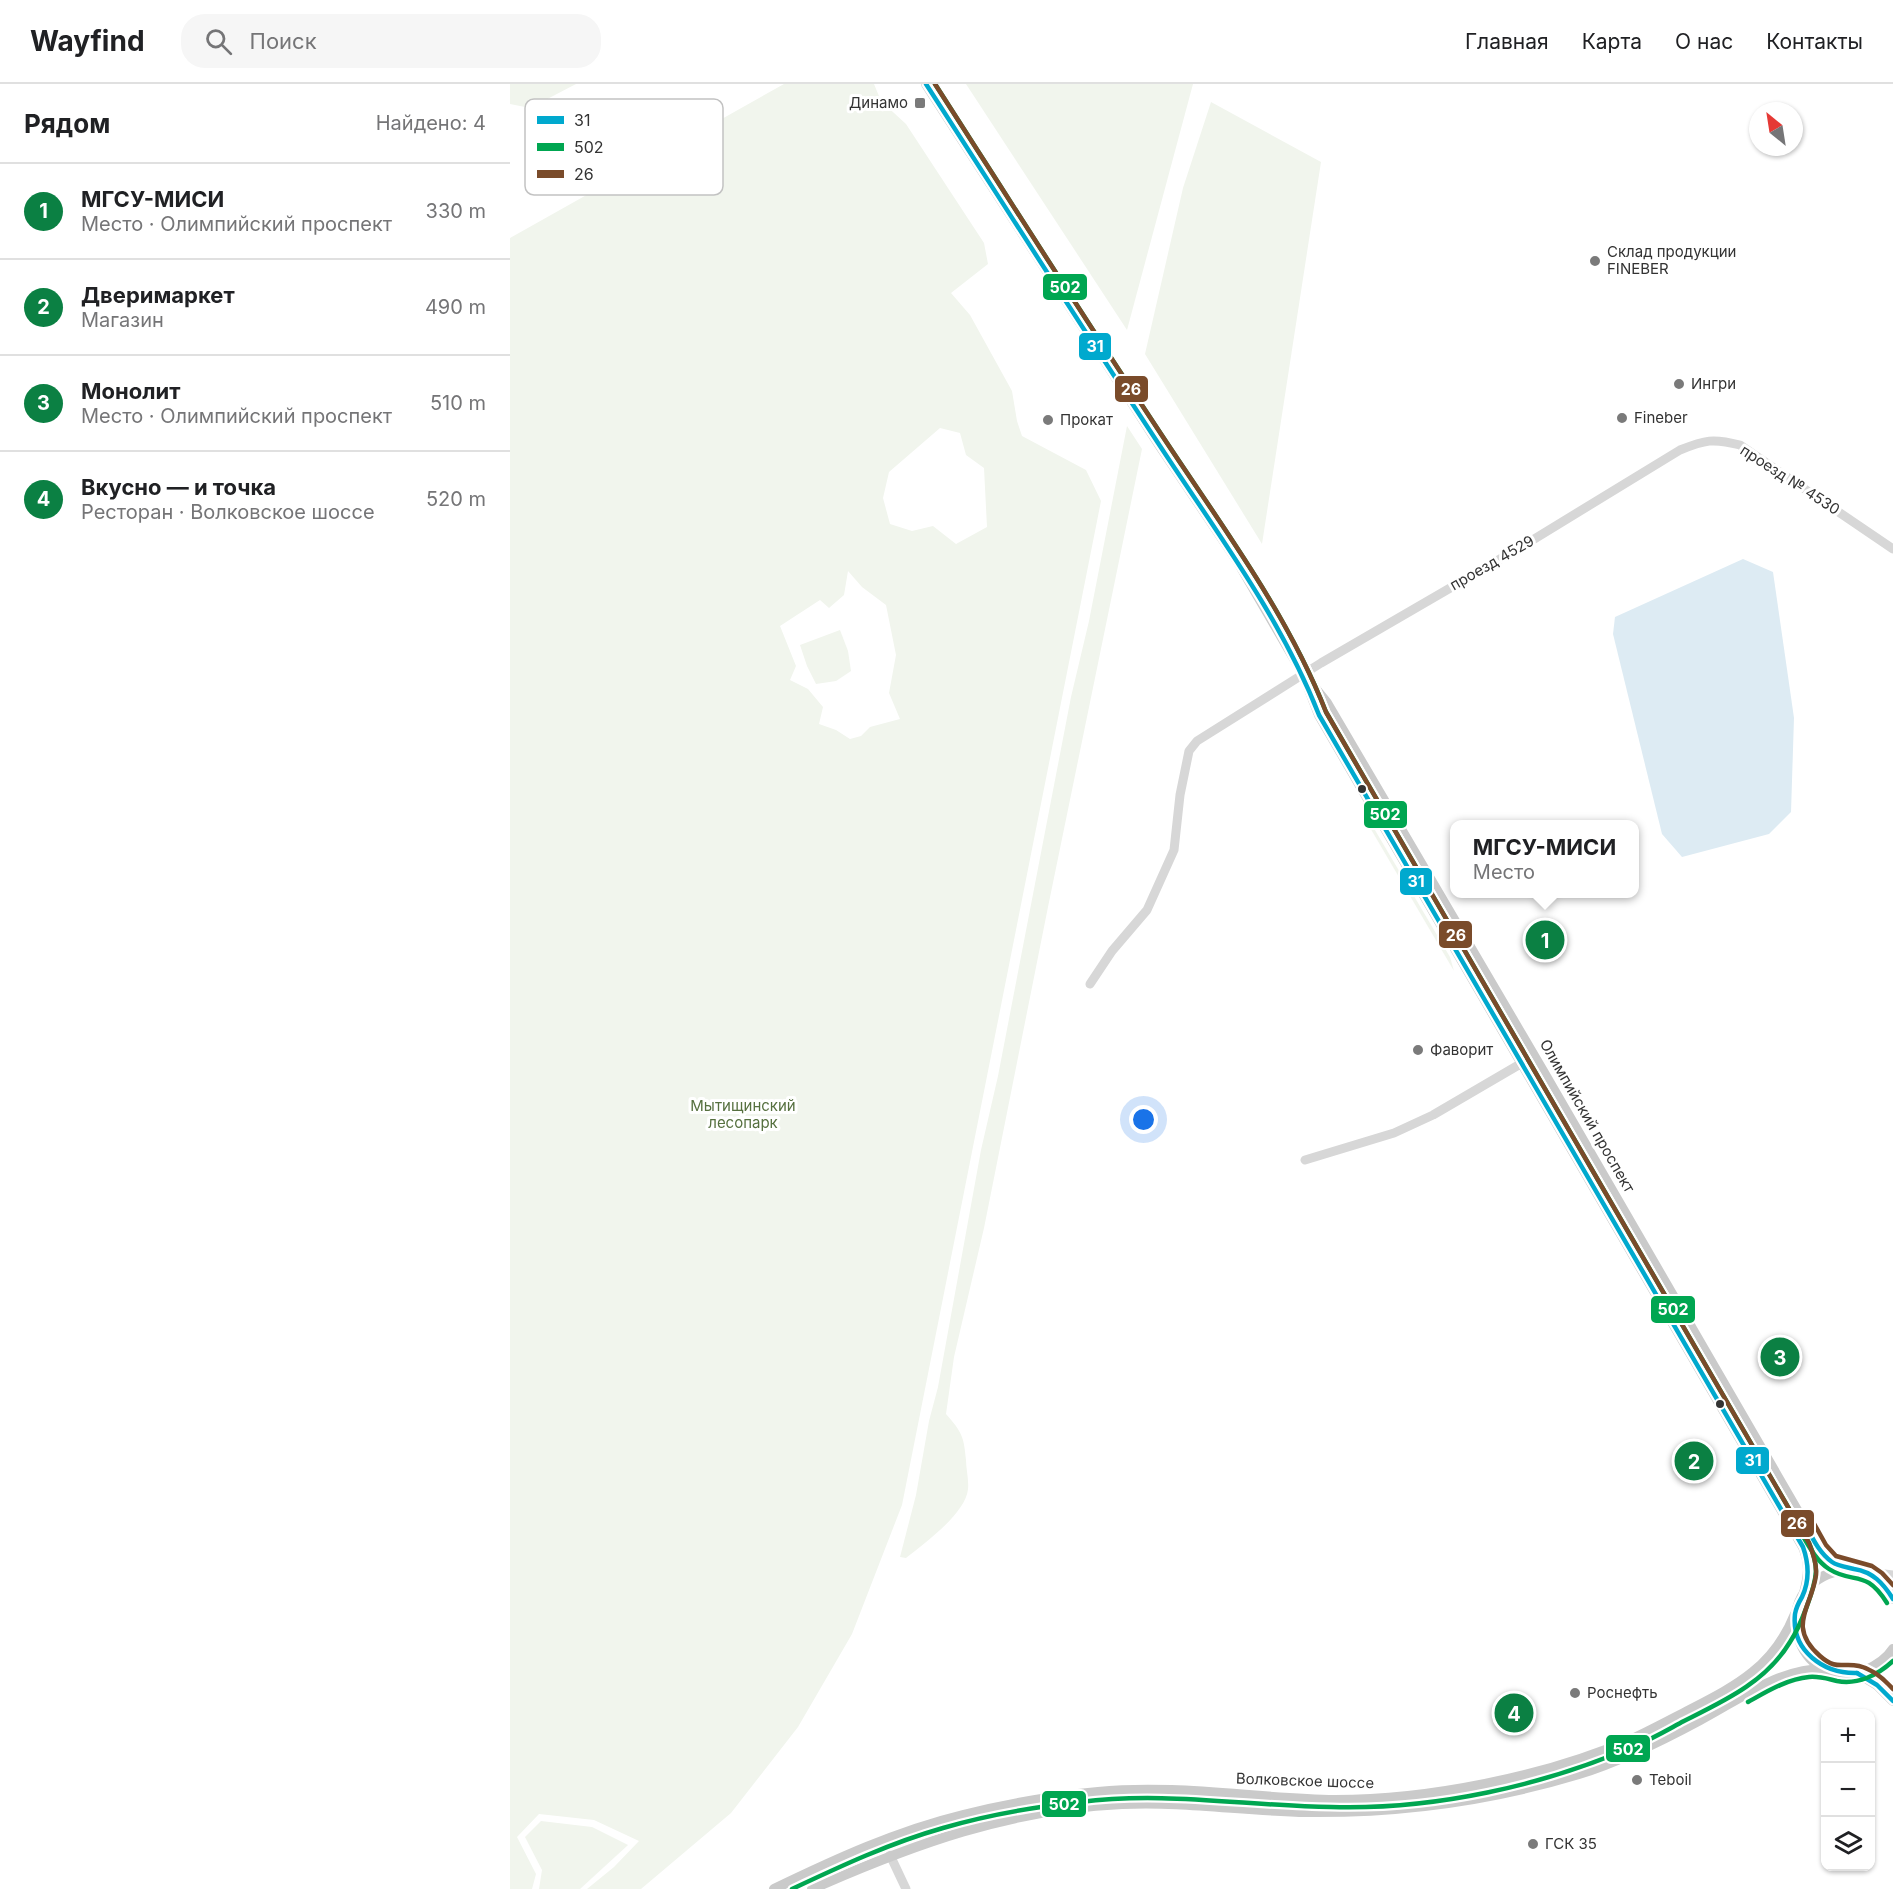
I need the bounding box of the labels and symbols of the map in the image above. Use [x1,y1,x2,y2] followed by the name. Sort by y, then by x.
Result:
[849,93,908,112] place label: Динамо
[913,96,927,110] marker: Динамо
[525,99,723,195] legend
[1749,102,1803,156] north arrow
[574,110,590,130] text: 31
[574,137,604,157] text: 502
[574,164,594,184] text: 26
[1607,242,1736,278] place label: Склад продукции FINEBER
[1588,254,1602,268] marker: Склад продукции FINEBER
[1042,273,1088,301] line badge: 502
[1049,277,1081,297] text: 502
[1078,332,1112,361] line badge: 31
[1086,336,1104,356] text: 31
[1691,374,1736,393] place label: Ингри
[1114,375,1149,403] line badge: 26
[1672,377,1686,391] marker: Ингри
[1121,379,1141,399] text: 26
[1634,408,1688,427] place label: Fineber
[1060,410,1113,429] place label: Прокат
[1615,411,1629,425] marker: Fineber
[1041,413,1055,427] marker: Прокат
[1737,440,1844,519] street label: проезд № 4530
[1446,531,1537,594] street label: проезд 4529
[1356,783,1368,795] unlabelled marker
[1363,800,1408,829] line badge: 502
[1369,804,1401,824] text: 502
[1399,867,1433,896] line badge: 31
[1407,871,1425,891] text: 31
[1526,918,1564,962] pin: 1
[1438,920,1473,949] line badge: 26
[1446,925,1466,945] text: 26
[1536,1036,1639,1196] street label: Олимпийский проспект
[1430,1040,1493,1059] place label: Фаворит
[1411,1043,1425,1057] marker: Фаворит
[690,1096,796,1132] park label: Мытищинский лесопарк
[1129,1105,1158,1134] your location
[1650,1295,1696,1324] line badge: 502
[1657,1299,1689,1319] text: 502
[1760,1334,1800,1380] pin: 3
[1714,1398,1726,1410] unlabelled marker
[1674,1438,1714,1484] pin: 2
[1735,1446,1770,1475] line badge: 31
[1744,1450,1762,1470] text: 31
[1780,1509,1815,1538] line badge: 26
[1787,1513,1807,1533] text: 26
[1587,1683,1658,1702] place label: Роснефть
[1568,1686,1582,1700] marker: Роснефть
[1494,1690,1534,1736] pin: 4
[1605,1734,1651,1763] line badge: 502
[1612,1739,1644,1759] text: 502
[1236,1769,1374,1792] street label: Волковское шоссе
[1649,1770,1692,1789] place label: Teboil
[1630,1773,1644,1787] marker: Teboil
[1041,1790,1087,1818] line badge: 502
[1048,1794,1080,1814] text: 502
[1545,1834,1597,1853] place label: ГСК 35
[1526,1837,1540,1851] marker: ГСК 35

